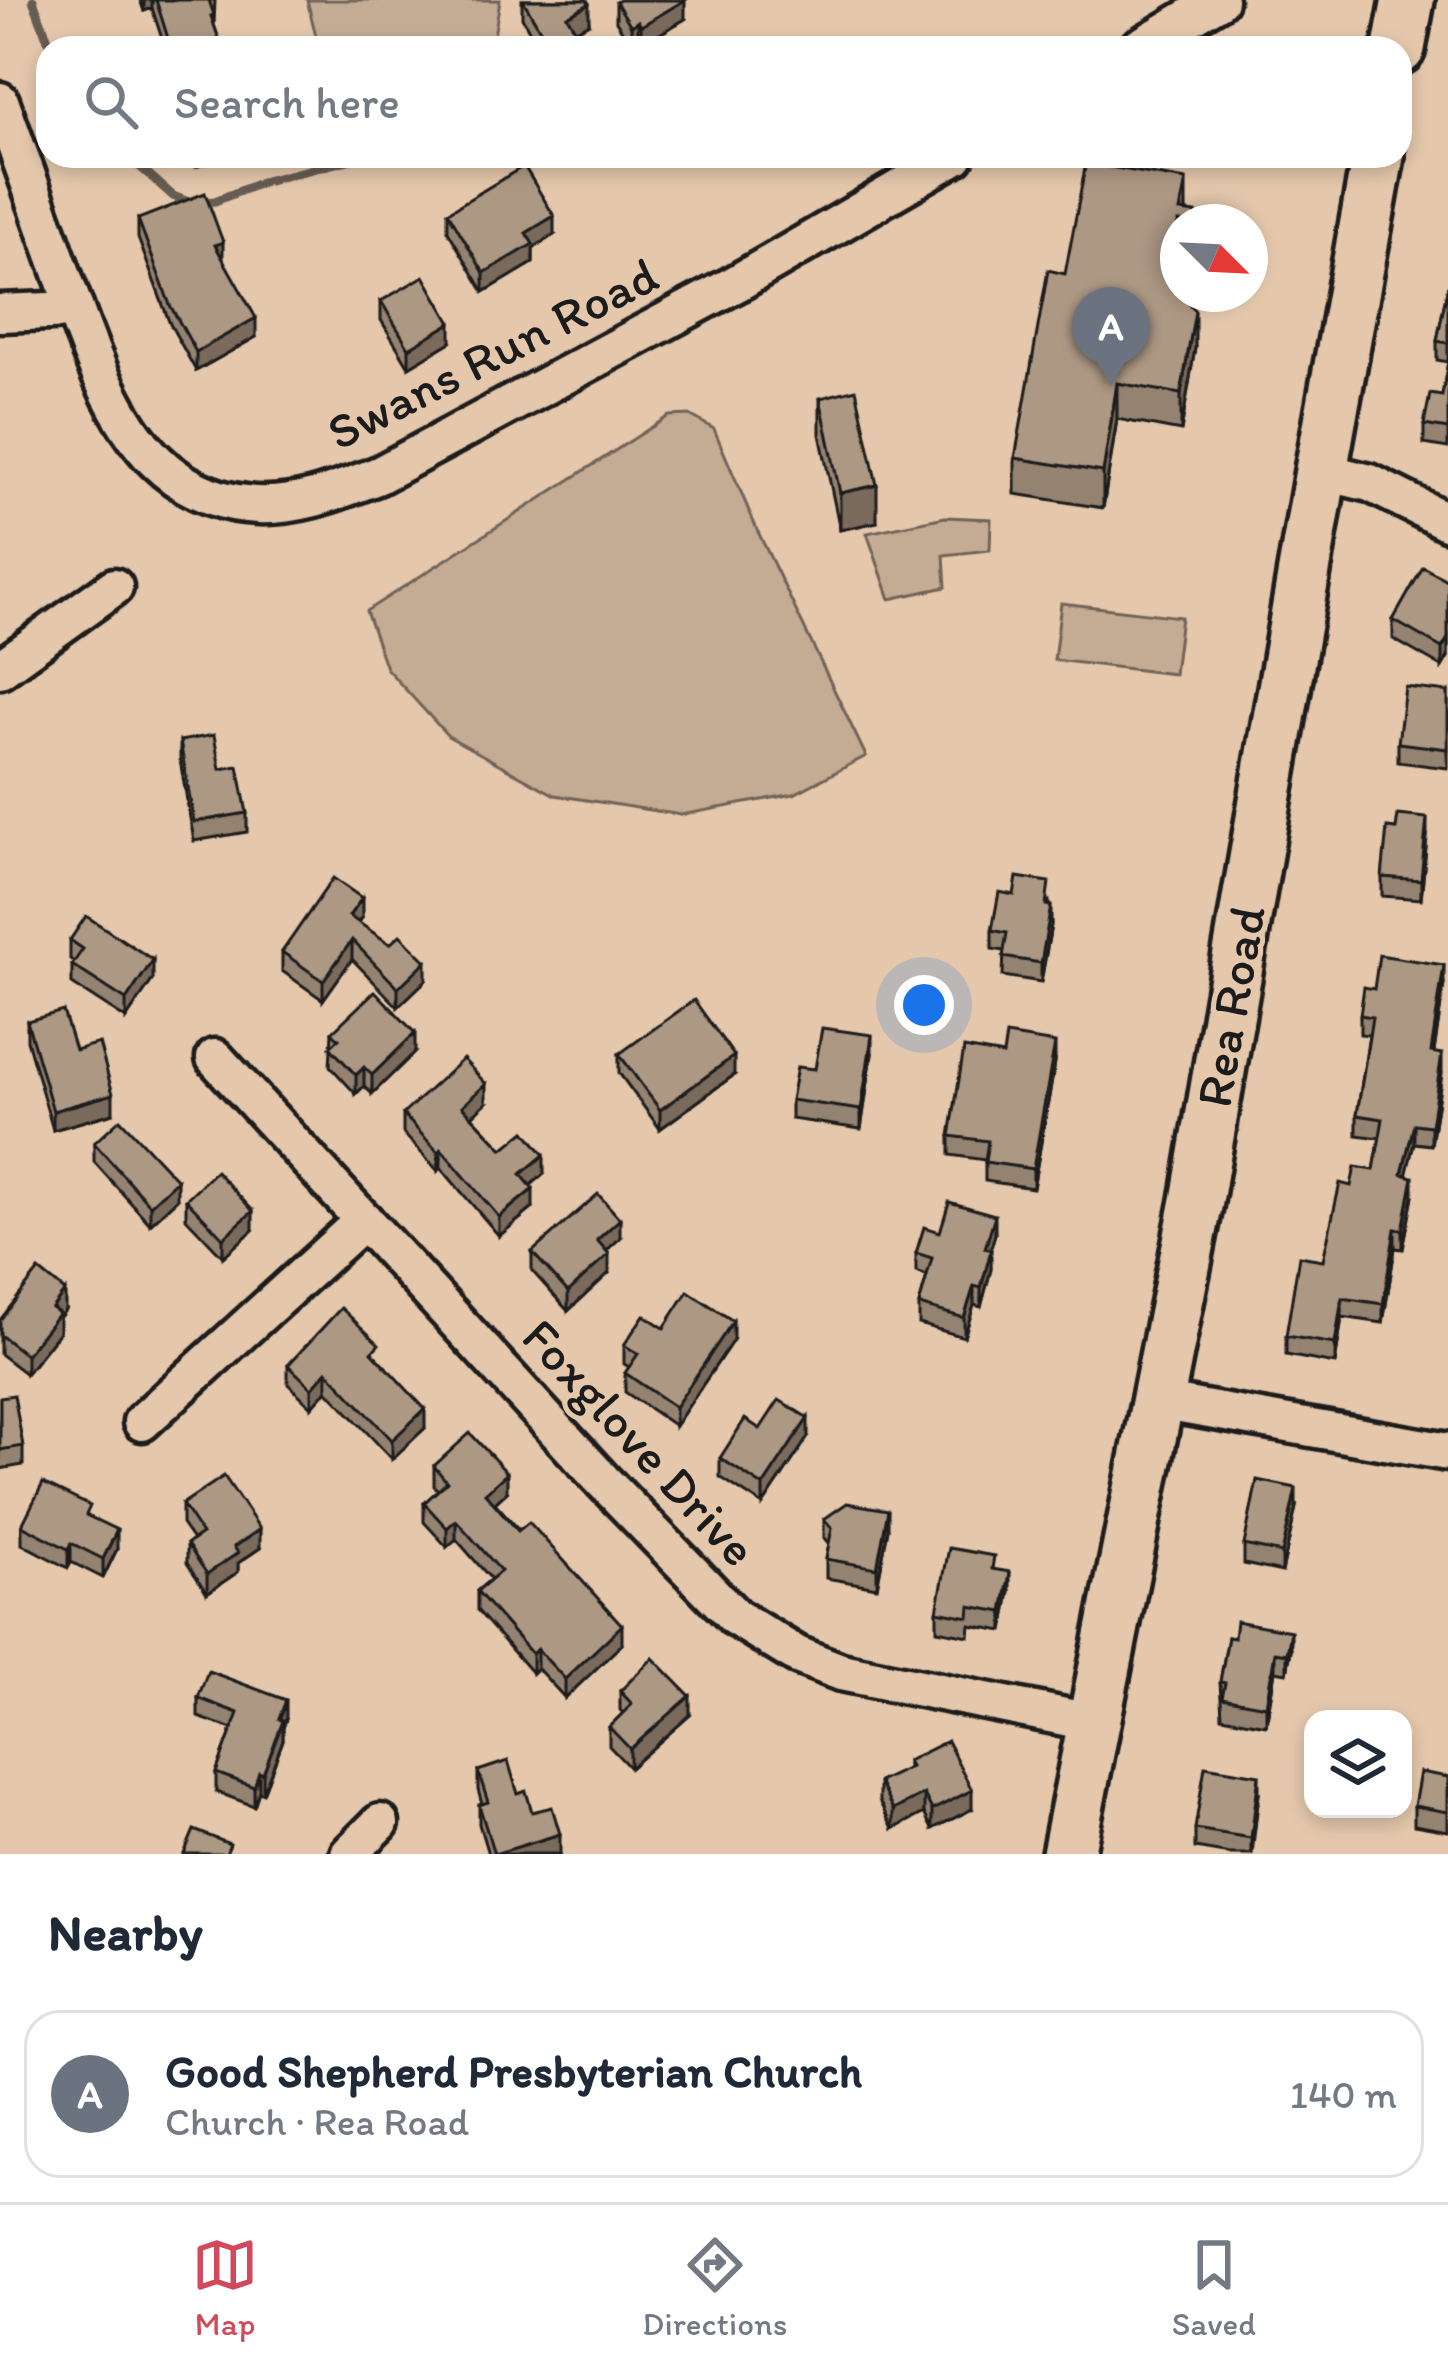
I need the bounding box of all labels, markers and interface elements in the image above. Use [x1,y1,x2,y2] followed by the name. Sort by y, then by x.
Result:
[36,36,1412,168] search box
[78,69,144,135] icon: search
[174,75,400,129] text: Search here
[1160,204,1268,312] north arrow
[317,244,667,463] street label: Swans Run Road
[1072,287,1150,386] pin: A
[1183,901,1278,1112] street label: Rea Road
[894,975,954,1035] your location
[510,1306,770,1579] street label: Foxglove Drive
[1304,1710,1412,1818] map controls
[1304,1710,1412,1818] button: layers
[48,1902,203,1963] text: Nearby
[165,2044,862,2098] text: Good Shepherd Presbyterian Church
[78,2071,102,2118] text: A
[1290,2071,1397,2118] text: 140 m
[165,2098,469,2145] text: Church · Rea Road
[192,2232,258,2343] tab: Map
[642,2232,787,2343] tab: Directions
[1172,2232,1256,2343] tab: Saved

